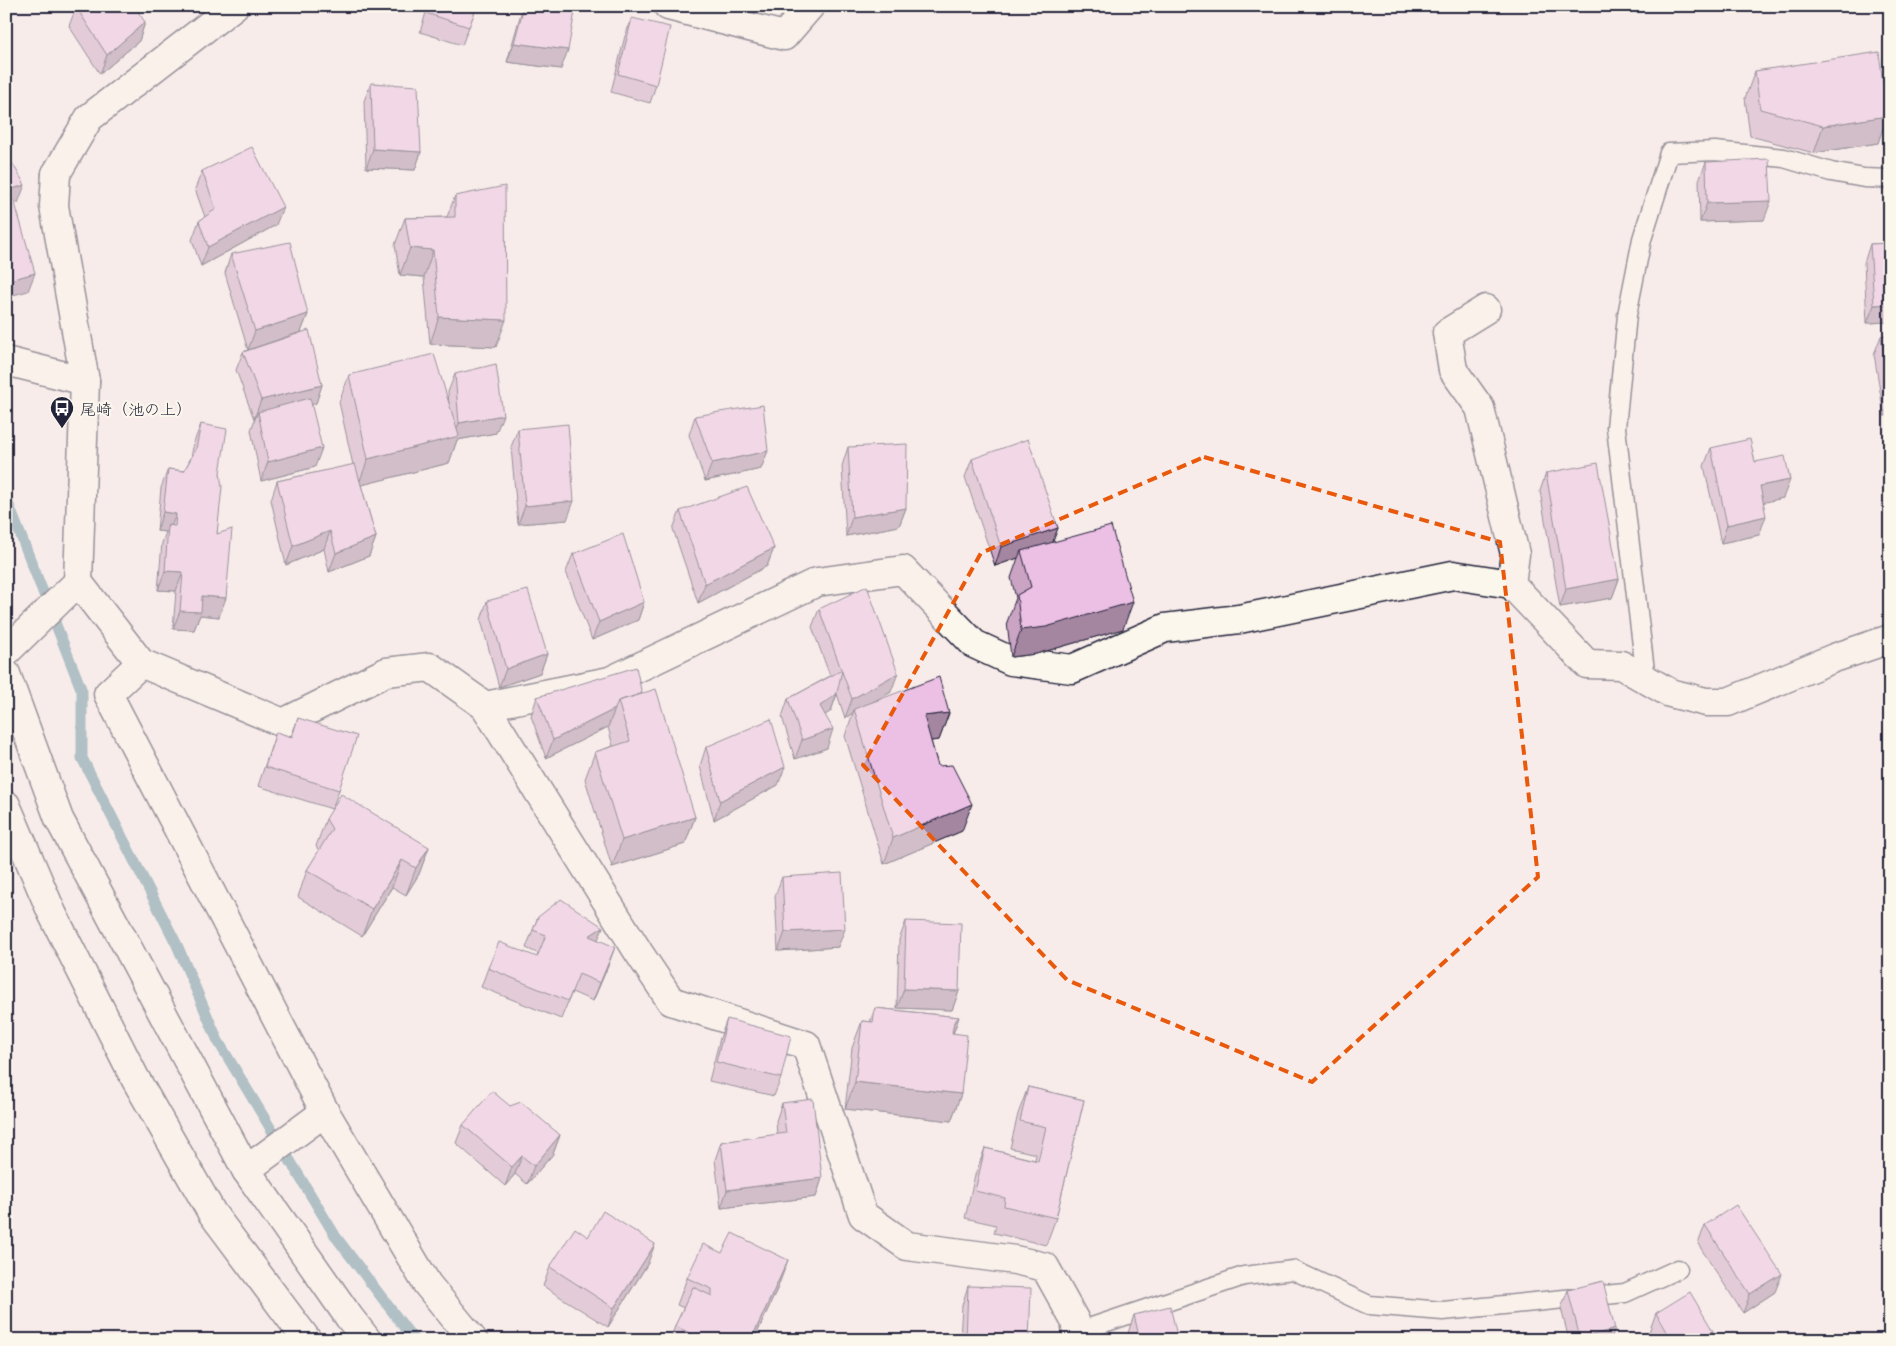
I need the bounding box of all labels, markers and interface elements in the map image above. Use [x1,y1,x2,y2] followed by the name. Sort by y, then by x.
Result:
[49,395,75,429] bus stop icon: 尾崎（池の上）
[80,398,192,419] place label: 尾崎（池の上）

